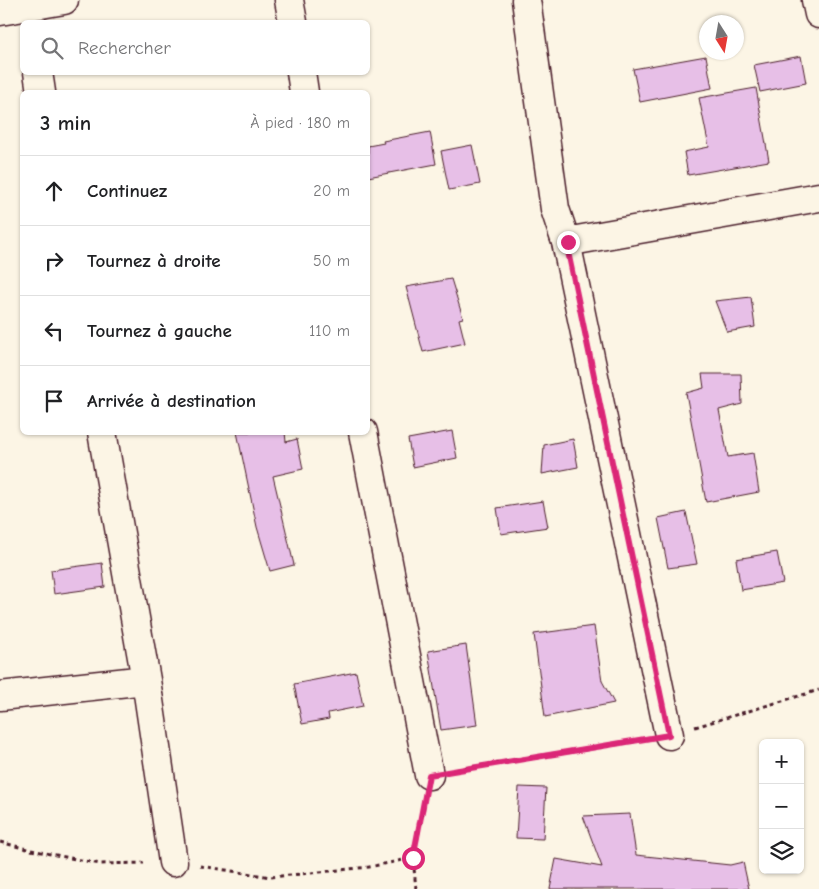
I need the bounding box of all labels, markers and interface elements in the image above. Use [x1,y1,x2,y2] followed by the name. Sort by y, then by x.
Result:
[699,15,744,60] north arrow
[20,20,370,75] search box
[38,34,66,62] icon: search
[78,37,171,59] text: Rechercher
[40,111,91,135] text: 3 min
[250,114,350,132] text: À pied · 180 m
[40,177,68,205] icon: ahead
[87,180,167,202] text: Continuez
[313,182,350,200] text: 20 m
[557,231,580,254] route end
[40,247,68,275] icon: right
[87,250,221,272] text: Tournez à droite
[313,252,350,270] text: 50 m
[40,317,68,345] icon: left
[87,320,232,342] text: Tournez à gauche
[309,322,350,340] text: 110 m
[40,387,68,415] icon: arrive
[87,390,256,412] text: Arrivée à destination
[759,739,804,874] map controls
[759,739,804,784] button: +
[759,784,804,829] button: −
[759,829,804,874] button: layers
[402,847,425,870] route start

